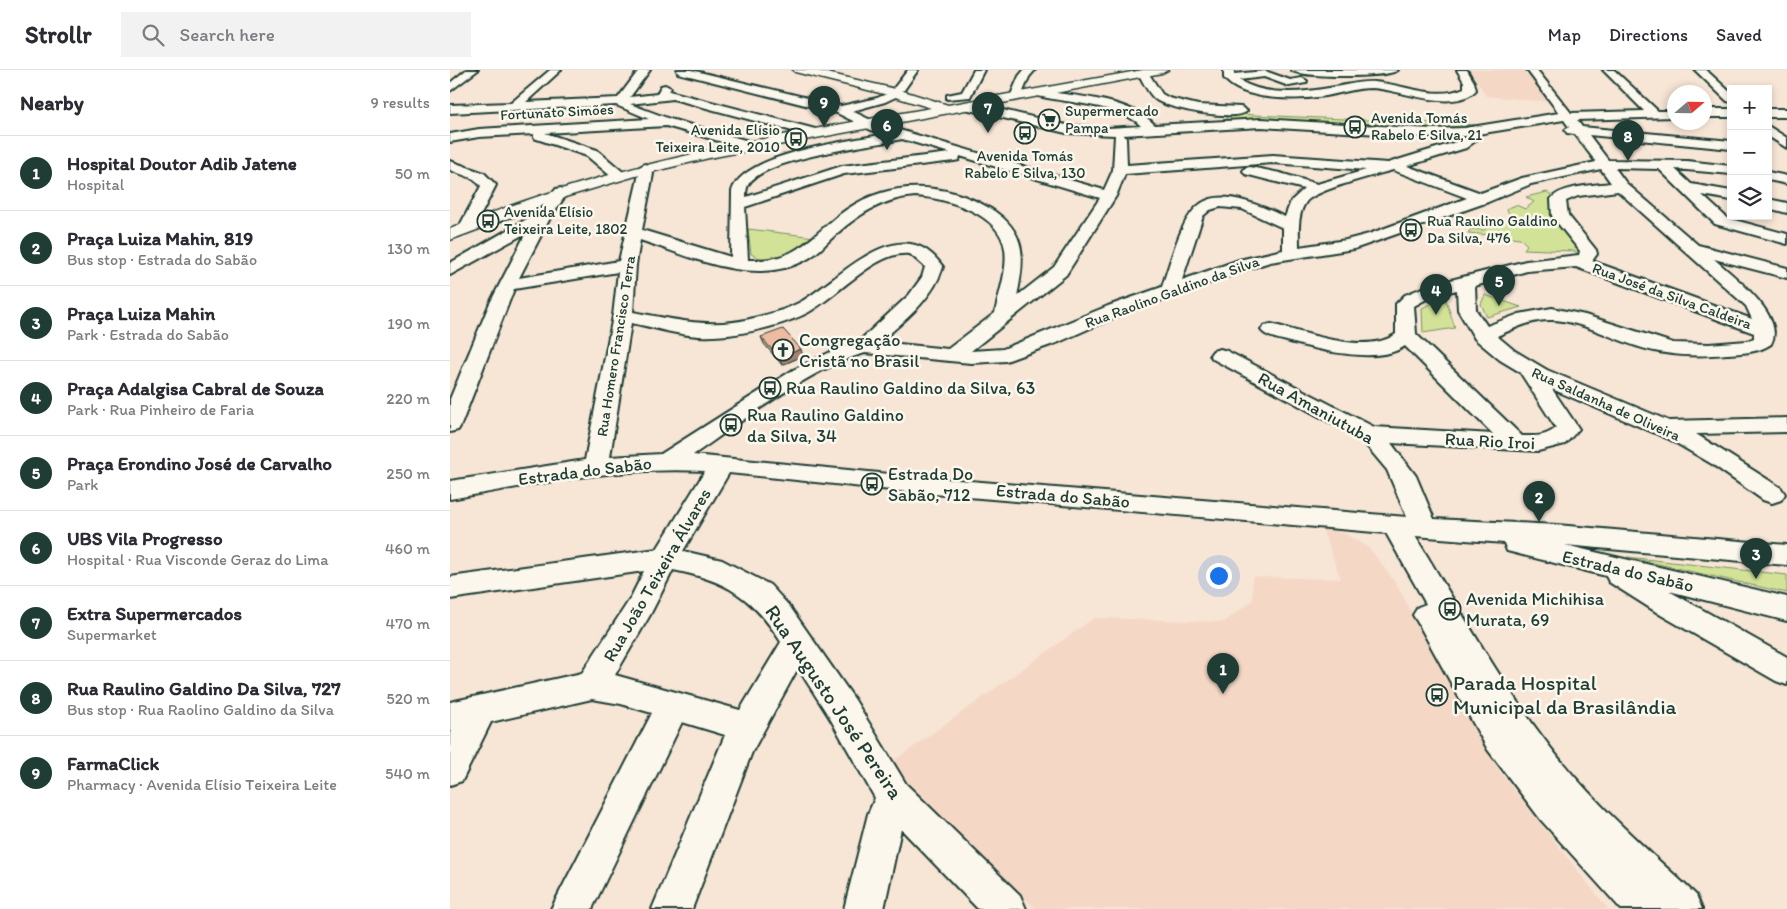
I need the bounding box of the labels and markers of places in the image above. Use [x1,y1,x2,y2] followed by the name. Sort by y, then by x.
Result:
[808,86,840,127] pin: 9
[972,92,1004,133] pin: 7
[1065,102,1159,137] place label: Supermercado Pampa
[1037,108,1061,132] supermarket icon: Supermercado Pampa
[871,109,903,150] pin: 6
[1371,109,1482,144] place label: Avenida Tomás Rabelo E Silva, 21
[1343,115,1367,139] bus stop icon: Avenida Tomás Rabelo E Silva, 21
[1612,120,1644,161] pin: 8
[655,121,780,156] place label: Avenida Elísio Teixeira Leite, 2010
[1013,121,1037,145] bus stop icon: Avenida Tomás Rabelo E Silva, 130
[784,127,808,151] bus stop icon: Avenida Elísio Teixeira Leite, 2010
[965,147,1085,182] place label: Avenida Tomás Rabelo E Silva, 130
[504,203,628,238] place label: Avenida Elísio Teixeira Leite, 1802
[476,209,500,233] bus stop icon: Avenida Elísio Teixeira Leite, 1802
[1427,212,1558,247] place label: Rua Raulino Galdino Da Silva, 476
[1399,218,1423,242] bus stop icon: Rua Raulino Galdino Da Silva, 476
[1483,265,1515,306] pin: 5
[1420,274,1452,315] pin: 4
[799,329,919,372] place label: Congregação Cristã no Brasil
[771,338,795,362] church icon: Congregação Cristã no Brasil
[758,376,782,400] bus stop icon: Rua Raulino Galdino da Silva, 63
[786,377,1035,399] place label: Rua Raulino Galdino da Silva, 63
[747,404,904,447] place label: Rua Raulino Galdino da Silva, 34
[719,413,743,437] bus stop icon: Rua Raulino Galdino da Silva, 34
[888,463,973,506] place label: Estrada Do Sabão, 712
[860,472,884,496] bus stop icon: Estrada Do Sabão, 712
[1523,481,1555,522] pin: 2
[1740,538,1772,579] pin: 3
[1466,588,1605,631] place label: Avenida Michihisa Murata, 69
[1438,597,1462,621] bus stop icon: Avenida Michihisa Murata, 69
[1207,653,1239,694] pin: 1
[1453,670,1677,719] place label: Parada Hospital Municipal da Brasilândia
[1425,683,1449,707] bus stop icon: Parada Hospital Municipal da Brasilândia

